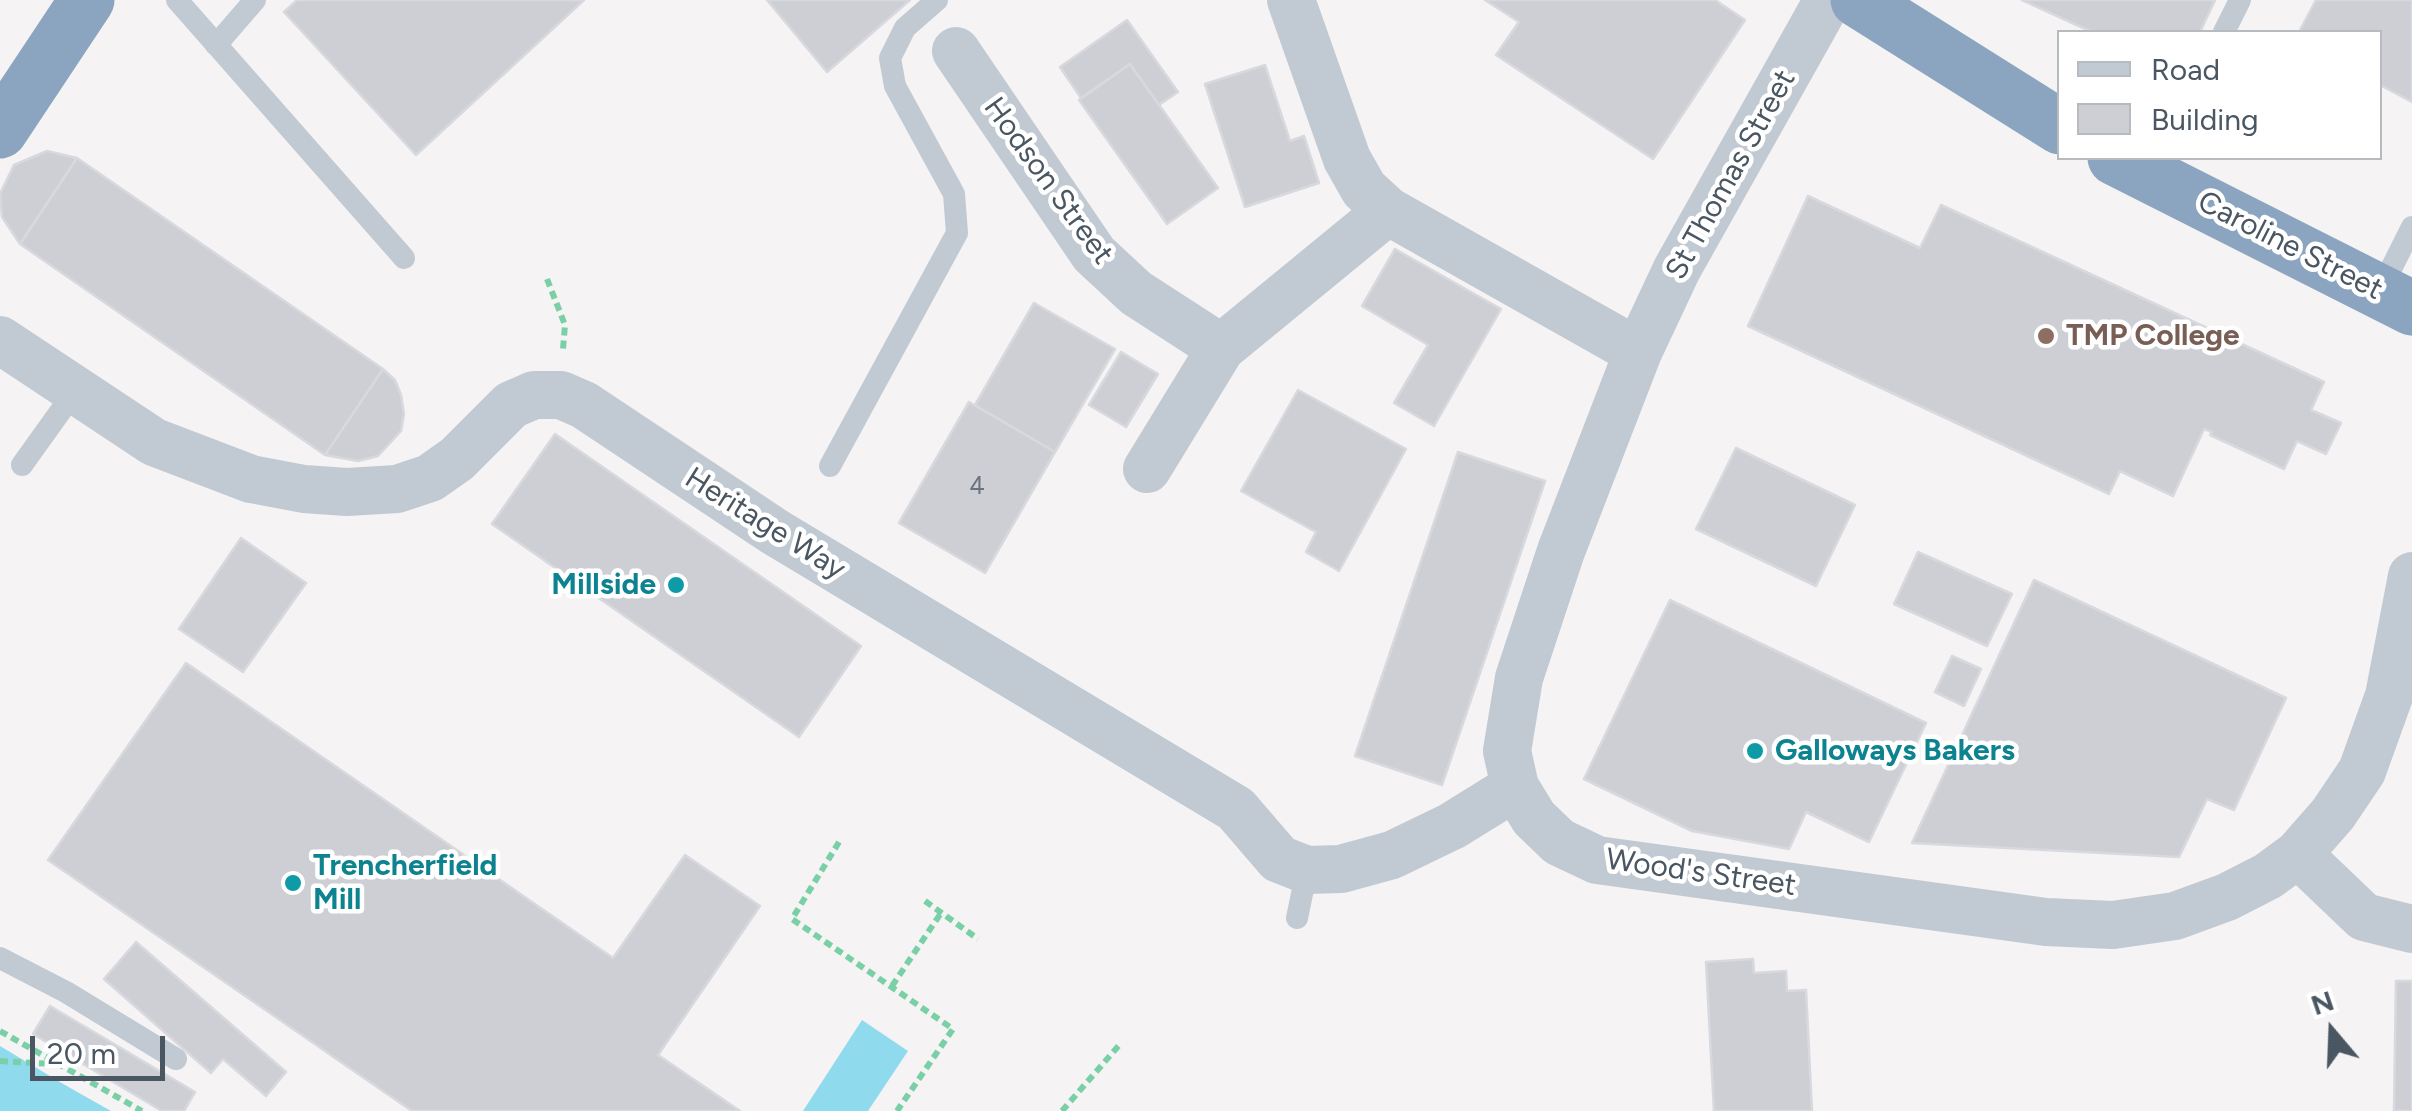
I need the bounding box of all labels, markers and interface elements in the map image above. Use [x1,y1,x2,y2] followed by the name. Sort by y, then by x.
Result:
[2057,30,2382,160] legend
[2151,51,2220,88] text: Road
[1659,64,1803,286] street label: St Thomas Street
[976,91,1120,271] street label: Hodson Street
[2151,101,2259,138] text: Building
[2192,184,2388,308] street label: Caroline Street
[2066,318,2240,354] place label: TMP College
[2035,325,2057,347] marker: TMP College
[678,460,852,588] street label: Heritage Way
[969,472,985,502] house number: 4
[551,567,656,603] place label: Millside
[665,574,687,596] marker: Millside
[1775,733,2015,769] place label: Galloways Bakers
[1744,740,1766,762] marker: Galloways Bakers
[1604,842,1798,904] street label: Wood's Street
[313,848,497,918] place label: Trencherfield Mill
[282,872,304,894] marker: Trencherfield Mill
[2282,981,2382,1081] north arrow
[2306,983,2338,1022] text: N
[35,1016,170,1078] scale bar
[47,1035,116,1072] text: 20 m

